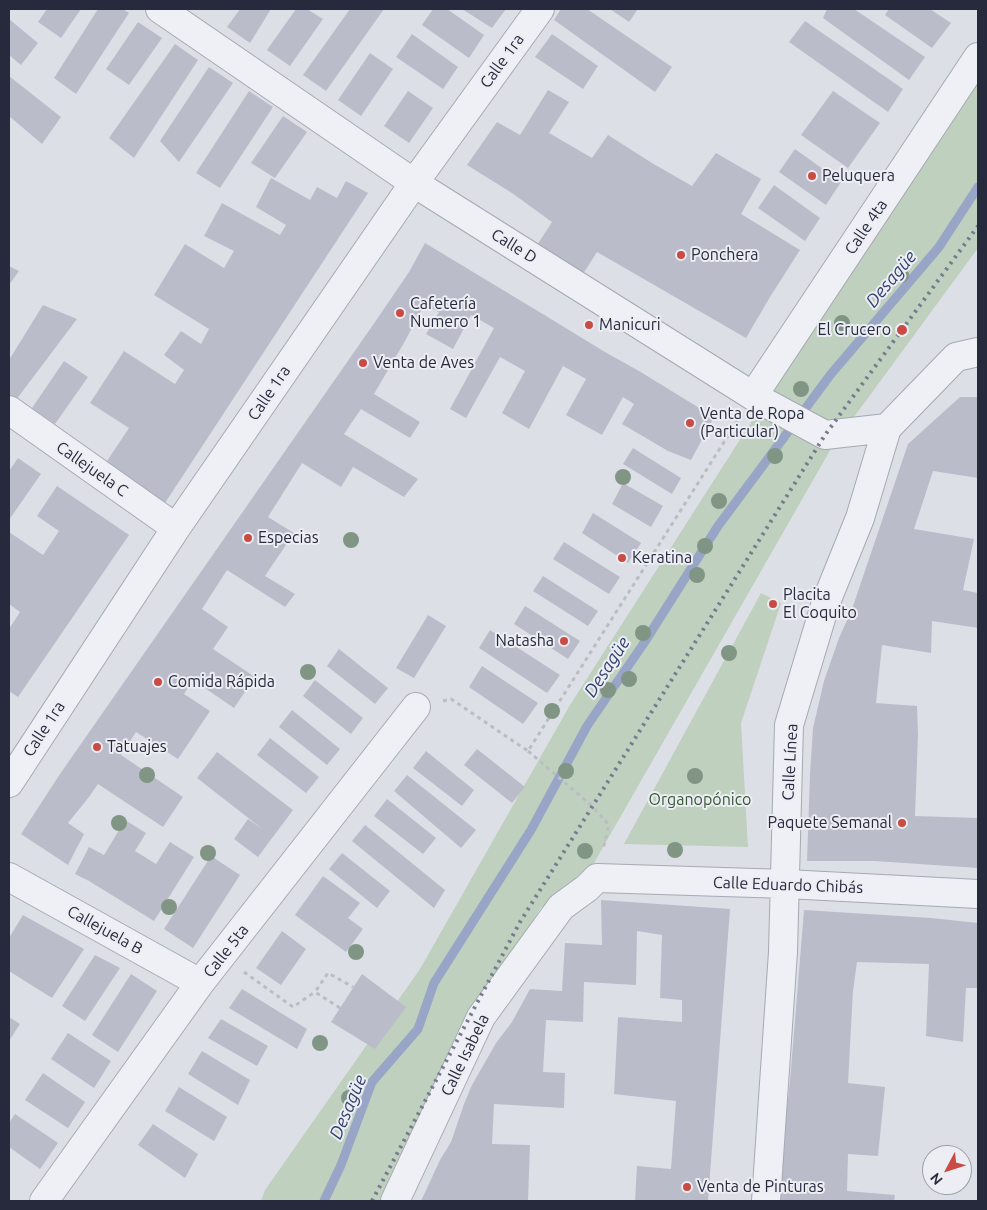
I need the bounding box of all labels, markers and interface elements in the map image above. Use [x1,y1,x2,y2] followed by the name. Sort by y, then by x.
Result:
[476,30,528,92] street label: Calle 1ra
[822,166,895,186] place label: Peluquera
[806,170,818,182] marker: Peluquera
[841,196,891,258] street label: Calle 4ta
[488,225,540,267] street label: Calle D
[691,245,759,265] place label: Ponchera
[861,246,921,312] water label: Desagüe
[675,249,687,261] marker: Ponchera
[410,294,481,332] place label: Cafetería Numero 1
[394,307,406,319] marker: Cafetería Numero 1
[599,315,661,335] place label: Manicuri
[583,319,595,331] marker: Manicuri
[818,320,891,340] place label: El Crucero
[895,323,909,337] marker: El Crucero
[373,353,474,373] place label: Venta de Aves
[357,357,369,369] marker: Venta de Aves
[244,362,294,424] street label: Calle 1ra
[700,404,804,442] place label: Venta de Ropa (Particular)
[684,417,696,429] marker: Venta de Ropa (Particular)
[52,437,132,501] street label: Callejuela C
[258,528,319,548] place label: Especias
[242,532,254,544] marker: Especias
[632,548,692,568] place label: Keratina
[616,552,628,564] marker: Keratina
[783,585,857,623] place label: Placita El Coquito
[767,598,779,610] marker: Placita El Coquito
[496,631,554,651] place label: Natasha
[580,633,634,701] water label: Desagüe
[558,635,570,647] marker: Natasha
[168,672,275,692] place label: Comida Rápida
[152,676,164,688] marker: Comida Rápida
[19,698,69,760] street label: Calle 1ra
[778,723,802,801] street label: Calle Línea
[107,737,167,757] place label: Tatuajes
[91,741,103,753] marker: Tatuajes
[649,790,751,810] park label: Organopónico
[767,813,892,833] place label: Paquete Semanal
[896,817,908,829] marker: Paquete Semanal
[713,873,863,897] street label: Calle Eduardo Chibás
[64,901,146,959] street label: Callejuela B
[199,920,253,982] street label: Calle 5ta
[437,1011,493,1099] street label: Calle Isabela
[325,1072,371,1142] water label: Desagüe
[922,1145,972,1195] north arrow
[927,1170,946,1188] text: N
[697,1177,824,1197] place label: Venta de Pinturas
[681,1181,693,1193] marker: Venta de Pinturas

